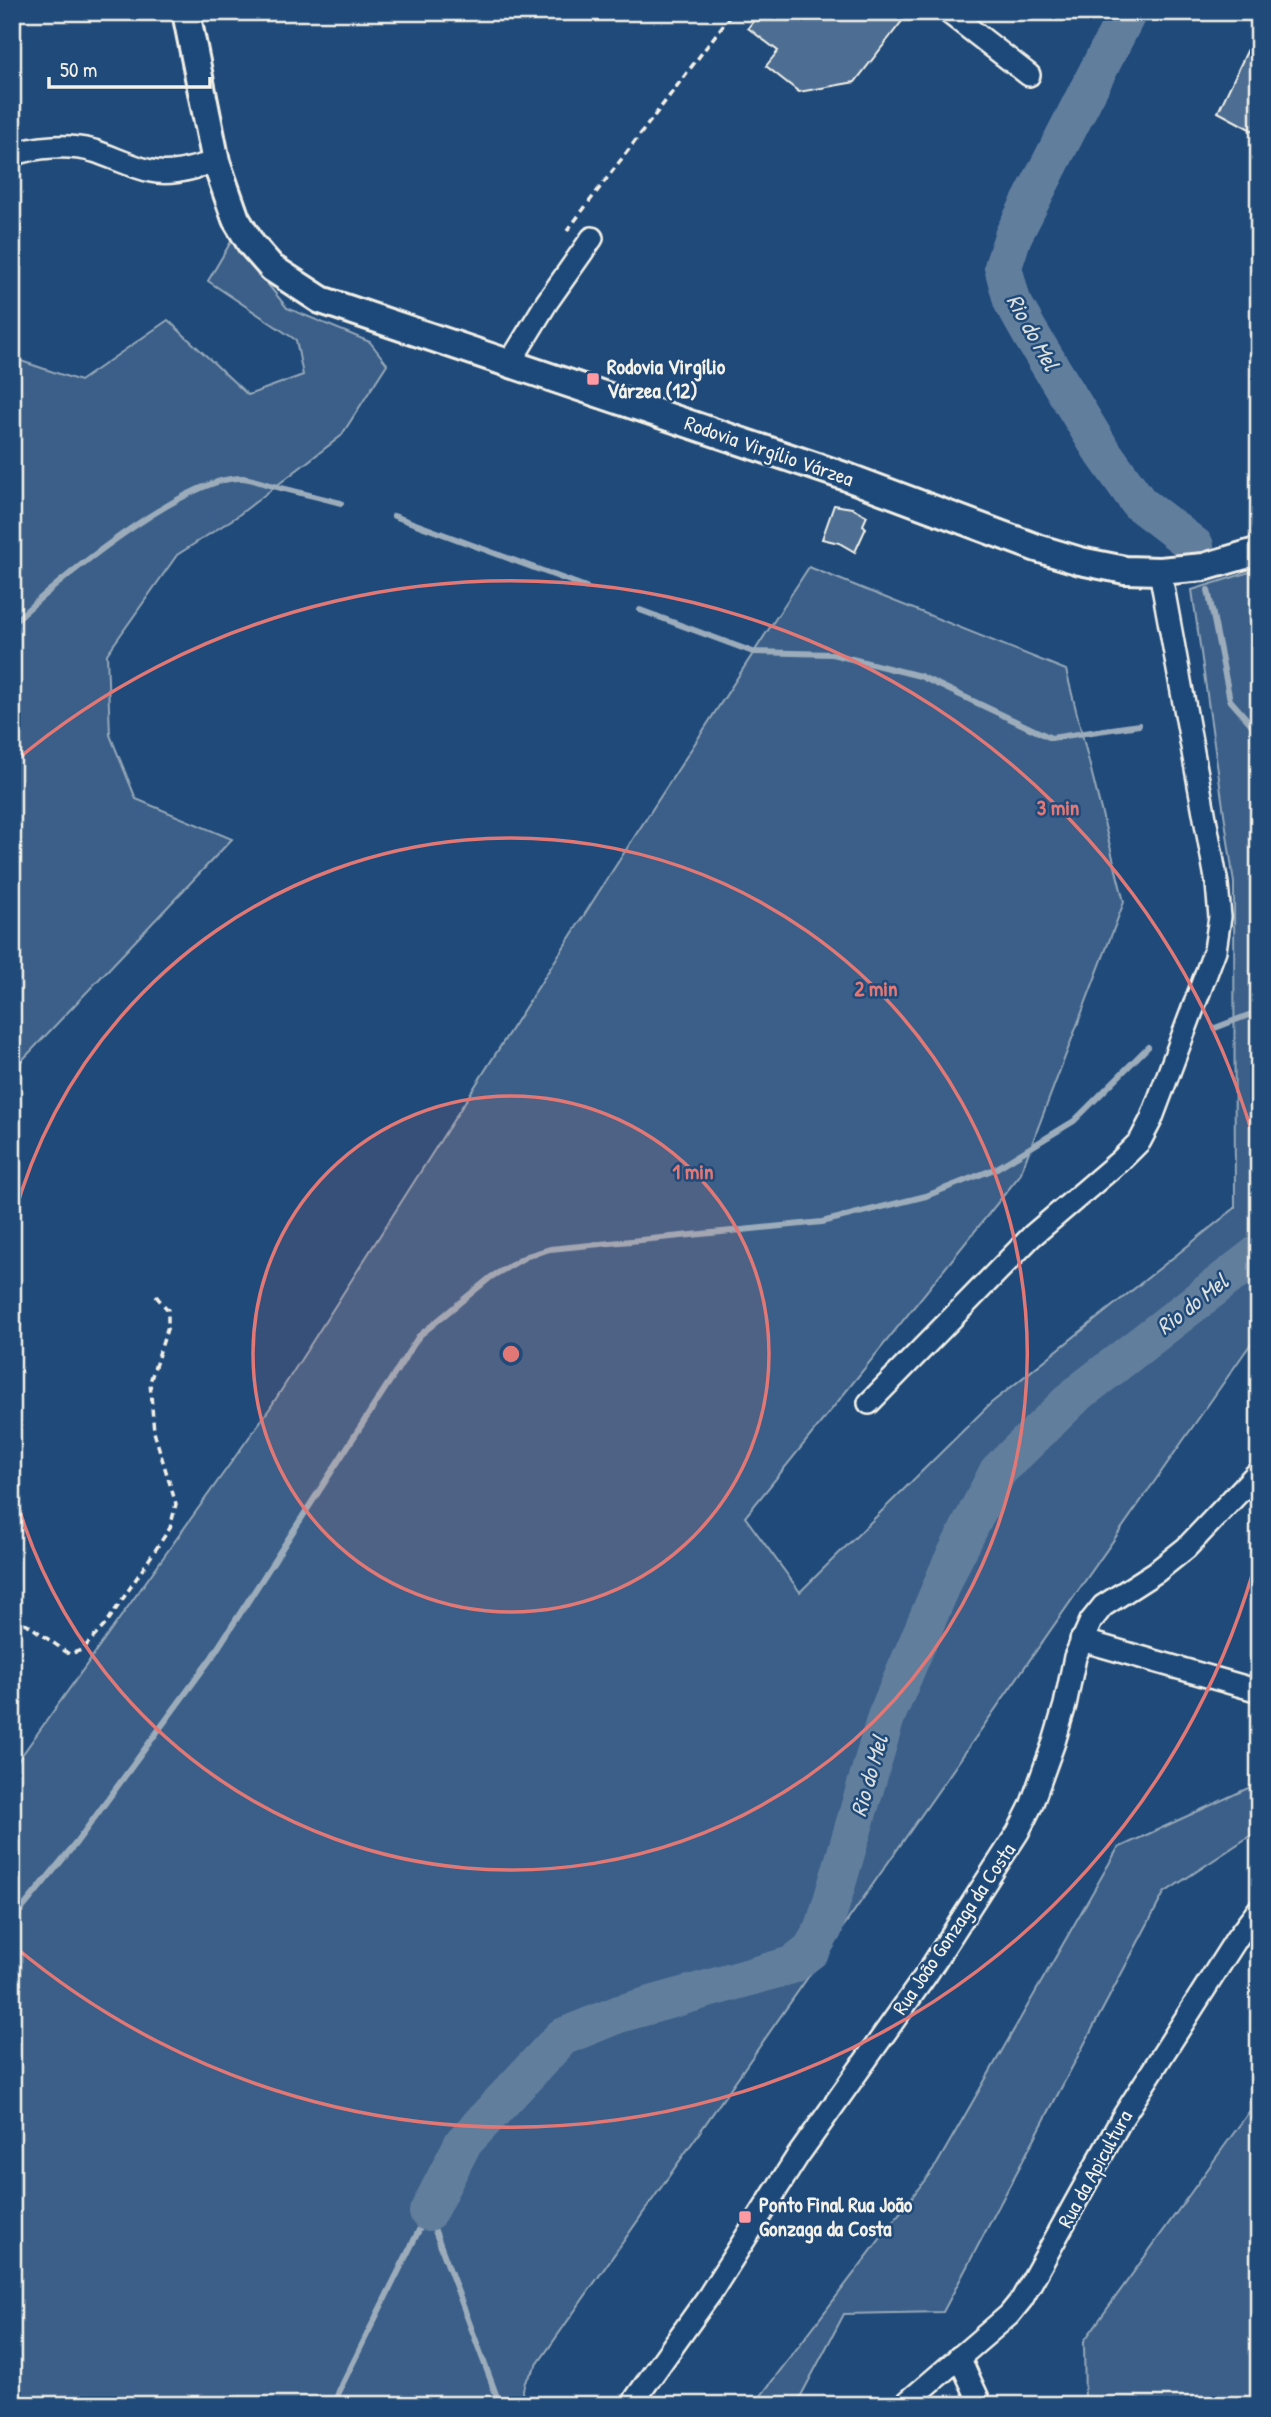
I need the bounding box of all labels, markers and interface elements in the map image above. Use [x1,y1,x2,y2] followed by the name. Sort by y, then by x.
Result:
[49,46,210,90] scale bar
[60,55,97,84] text: 50 m
[1000,288,1067,376] water label: Rio do Mel
[607,352,726,405] place label: Rodovia Virgílio Várzea (12)
[585,371,601,387] marker: Rodovia Virgílio Várzea (12)
[681,408,857,493] street label: Rodovia Virgílio Várzea
[1037,793,1079,822] text: 3 min
[854,974,898,1003] text: 2 min
[673,1157,713,1186] text: 1 min
[1150,1265,1234,1341] water label: Rio do Mel
[499,1342,523,1366] centre of rings
[842,1731,895,1820] water label: Rio do Mel
[885,1837,1022,2020] street label: Rua João Gonzaga da Costa
[1050,2105,1139,2233] street label: Rua da Apicultura
[759,2190,913,2244] place label: Ponto Final Rua João Gonzaga da Costa
[737,2209,753,2225] marker: Ponto Final Rua João Gonzaga da Costa

